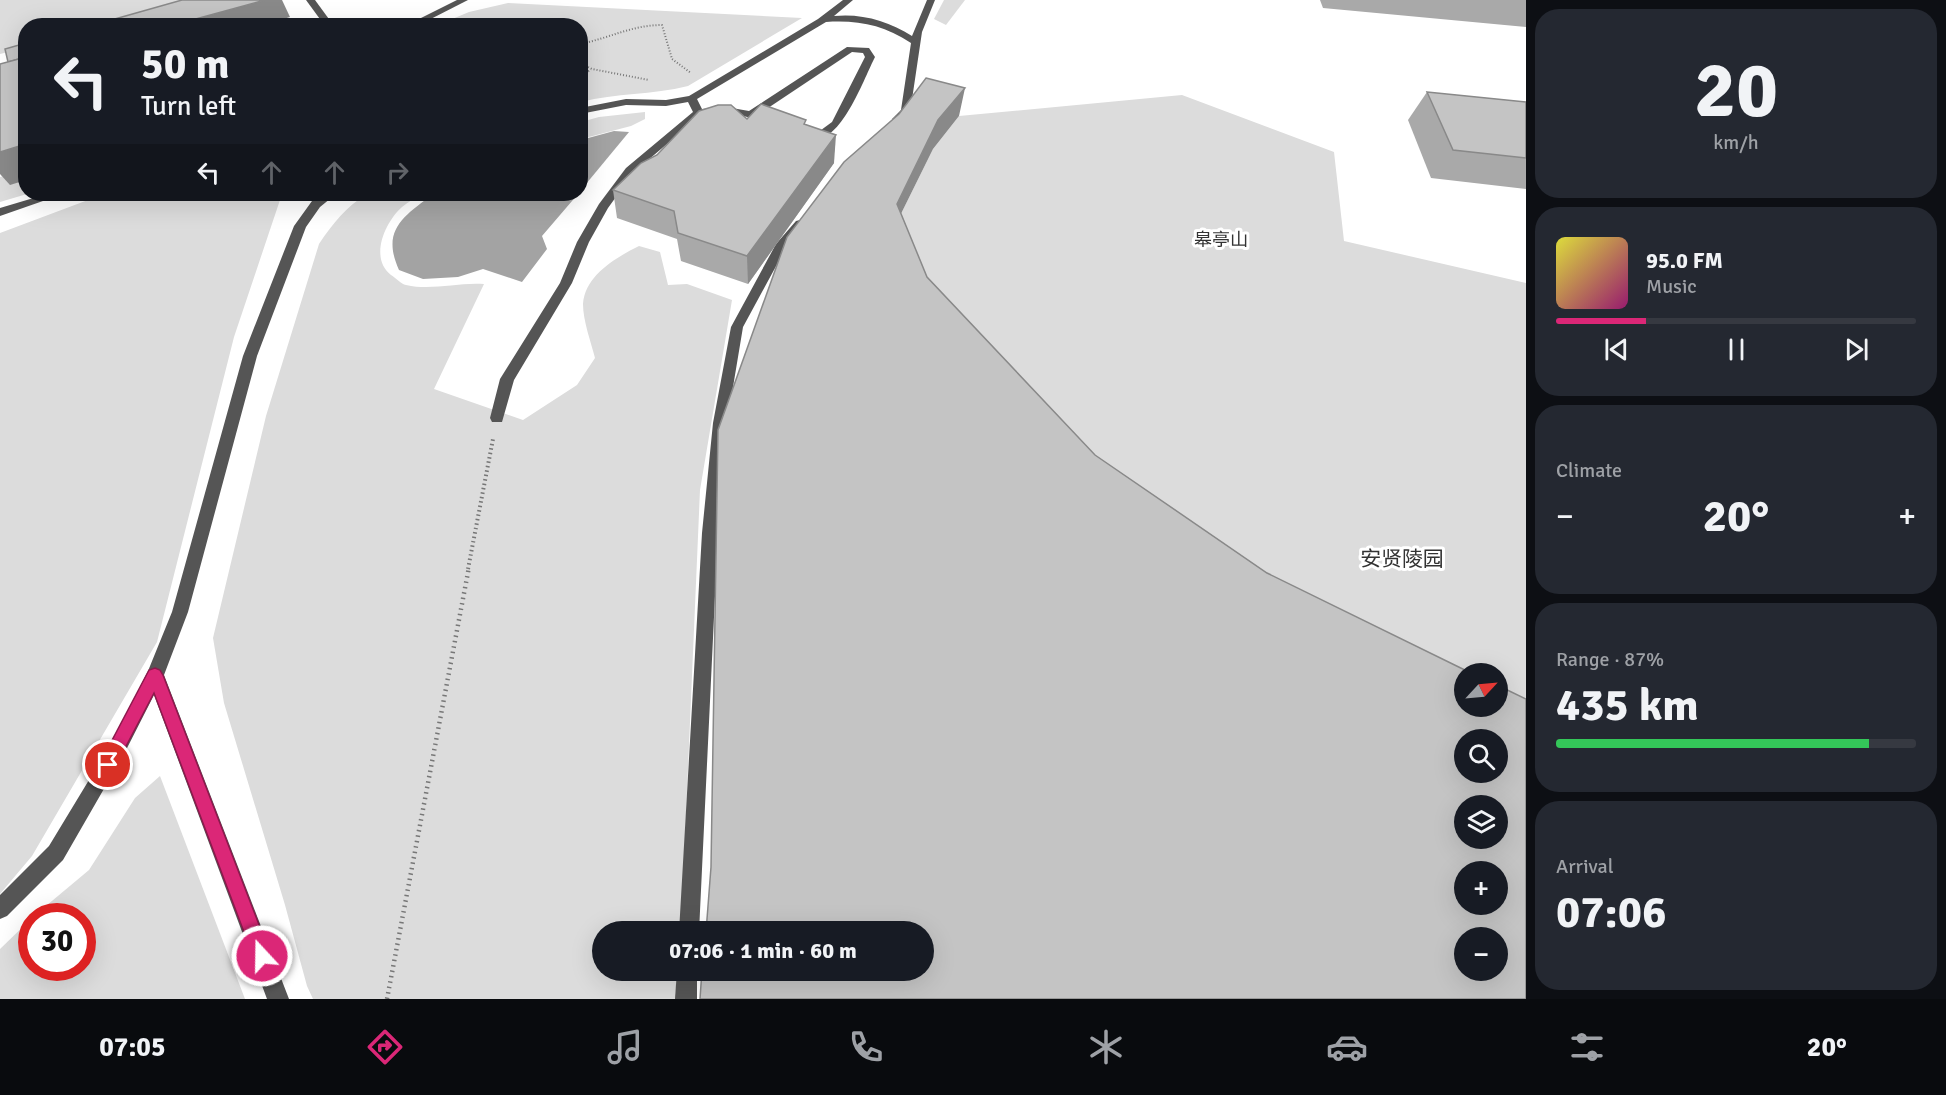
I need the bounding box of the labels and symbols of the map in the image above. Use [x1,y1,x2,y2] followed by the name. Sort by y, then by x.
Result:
[1194,229,1248,251] park label: 皋亭山
[1360,546,1444,572] park label: 安贤陵园
[1454,663,1508,717] north arrow
[82,739,133,790] pin
[18,903,96,981] speed limit sign: 30
[230,924,294,988] position arrow

